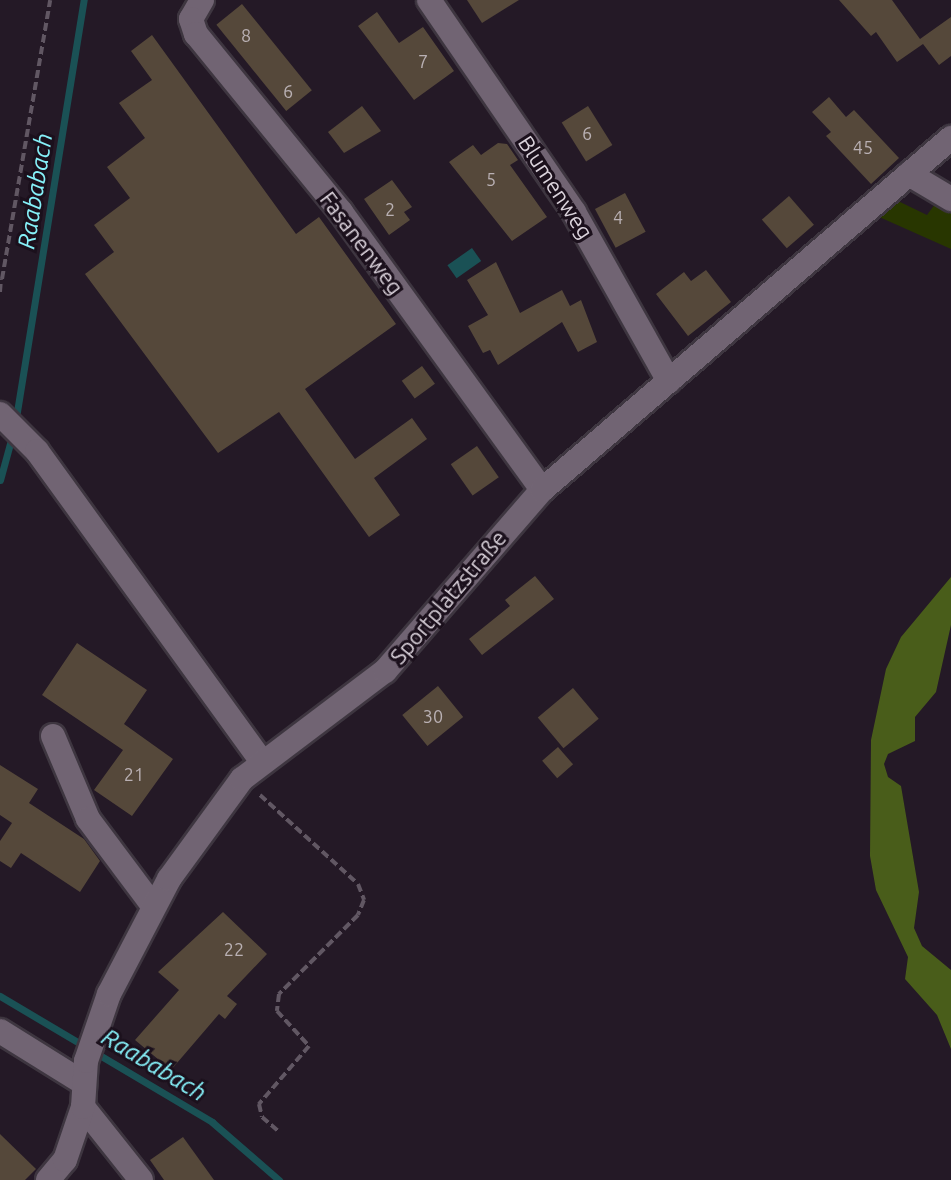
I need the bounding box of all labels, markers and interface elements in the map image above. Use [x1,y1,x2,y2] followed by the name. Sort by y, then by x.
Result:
[241,24,251,46] house number: 8
[418,50,428,72] house number: 7
[283,80,293,102] house number: 6
[582,122,592,144] house number: 6
[513,130,599,244] street label: Blumenweg
[12,131,58,251] water label: Raababach
[853,136,873,158] house number: 45
[486,168,496,190] house number: 5
[315,186,409,300] street label: Fasanenweg
[385,198,395,220] house number: 2
[613,206,623,228] house number: 4
[384,525,512,669] street label: Sportplatzstraße
[423,705,443,727] house number: 30
[124,763,144,785] house number: 21
[224,938,244,960] house number: 22
[96,1023,212,1107] water label: Raababach

